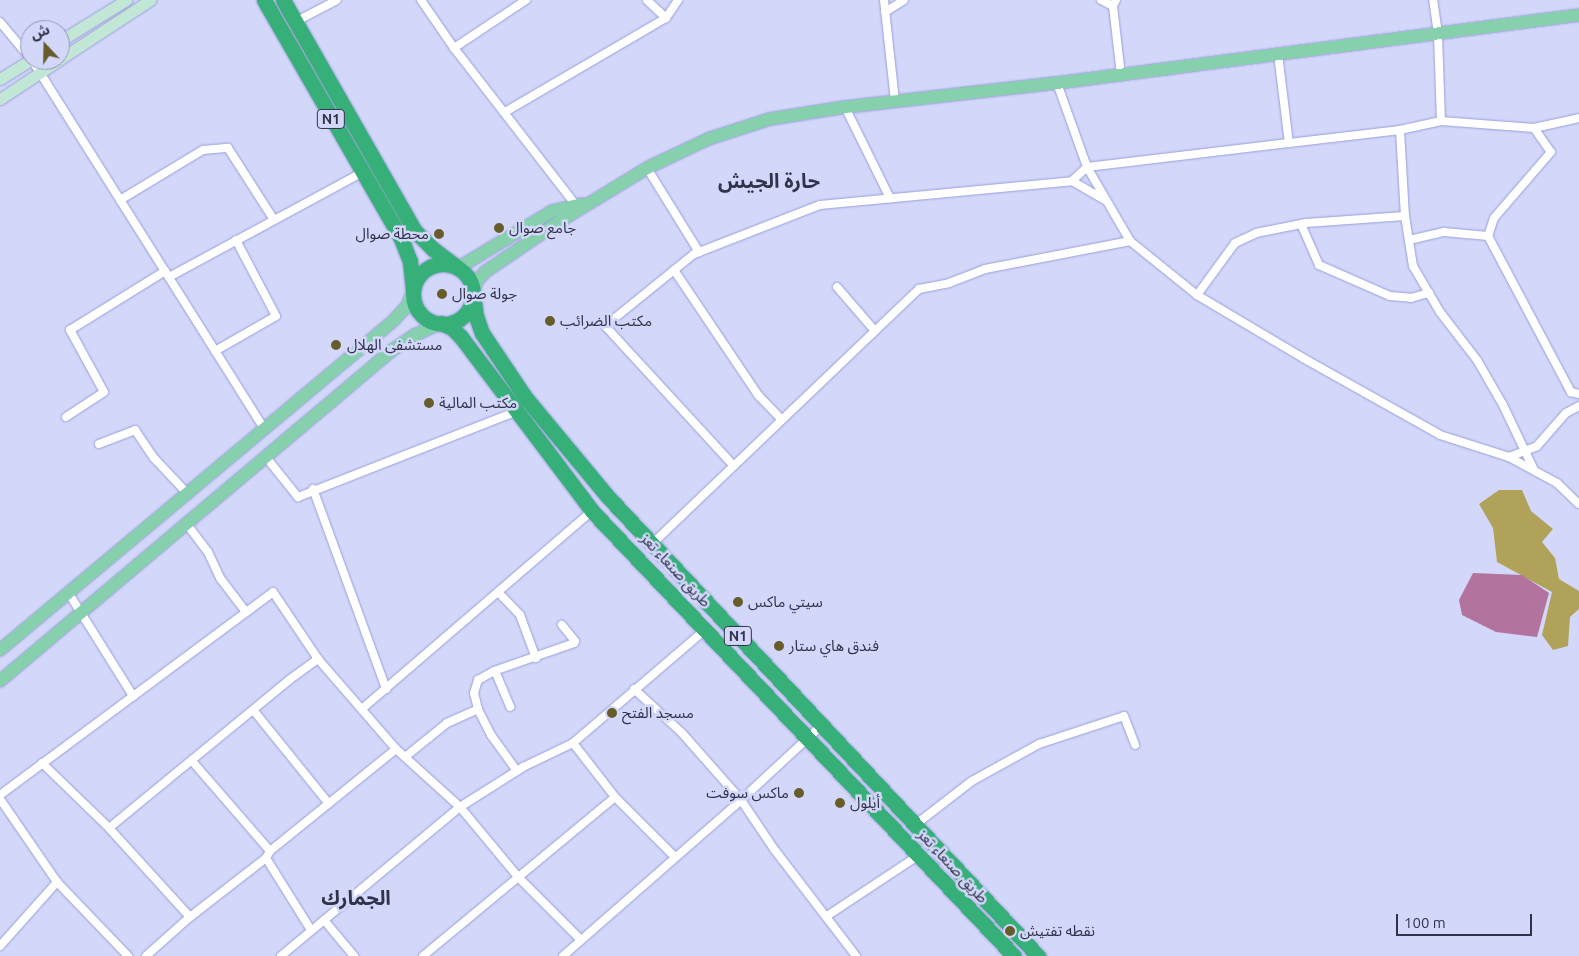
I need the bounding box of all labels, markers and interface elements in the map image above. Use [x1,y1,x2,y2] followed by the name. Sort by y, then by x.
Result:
[20,20,70,70] north arrow
[28,21,52,43] text: ش
[316,108,346,130] road number: N1
[718,168,820,192] district label: حارة الجيش
[509,219,576,237] place label: جامع صوال
[493,222,505,234] marker: جامع صوال
[356,225,429,243] place label: محطة صوال
[433,228,445,240] marker: محطة صوال
[452,285,517,303] place label: جولة صوال
[436,288,448,300] marker: جولة صوال
[560,312,652,330] place label: مكتب الضرائب
[544,315,556,327] marker: مكتب الضرائب
[347,336,442,354] place label: مستشفى الهلال
[329,338,343,352] marker: مستشفى الهلال
[439,394,517,412] place label: مكتب المالية
[423,397,435,409] marker: مكتب المالية
[637,529,715,611] street label: طريق صنعاء تعز
[748,593,823,611] place label: سيتي ماكس
[732,596,744,608] marker: سيتي ماكس
[723,624,753,648] road number: N1
[789,637,879,655] place label: فندق هاي ستار
[773,640,785,652] marker: فندق هاي ستار
[622,704,694,722] place label: مسجد الفتح
[606,707,618,719] marker: مسجد الفتح
[706,784,789,802] place label: ماكس سوفت
[793,787,805,799] marker: ماكس سوفت
[850,794,880,812] place label: أيلول
[834,797,846,809] marker: أيلول
[914,825,992,907] street label: طريق صنعاء تعز
[321,885,391,909] district label: الجمارك
[1399,904,1535,936] scale bar
[1404,914,1446,931] text: 100 m
[1020,922,1095,940] place label: نقطه تفتيش
[1004,925,1016,937] marker: نقطه تفتيش

